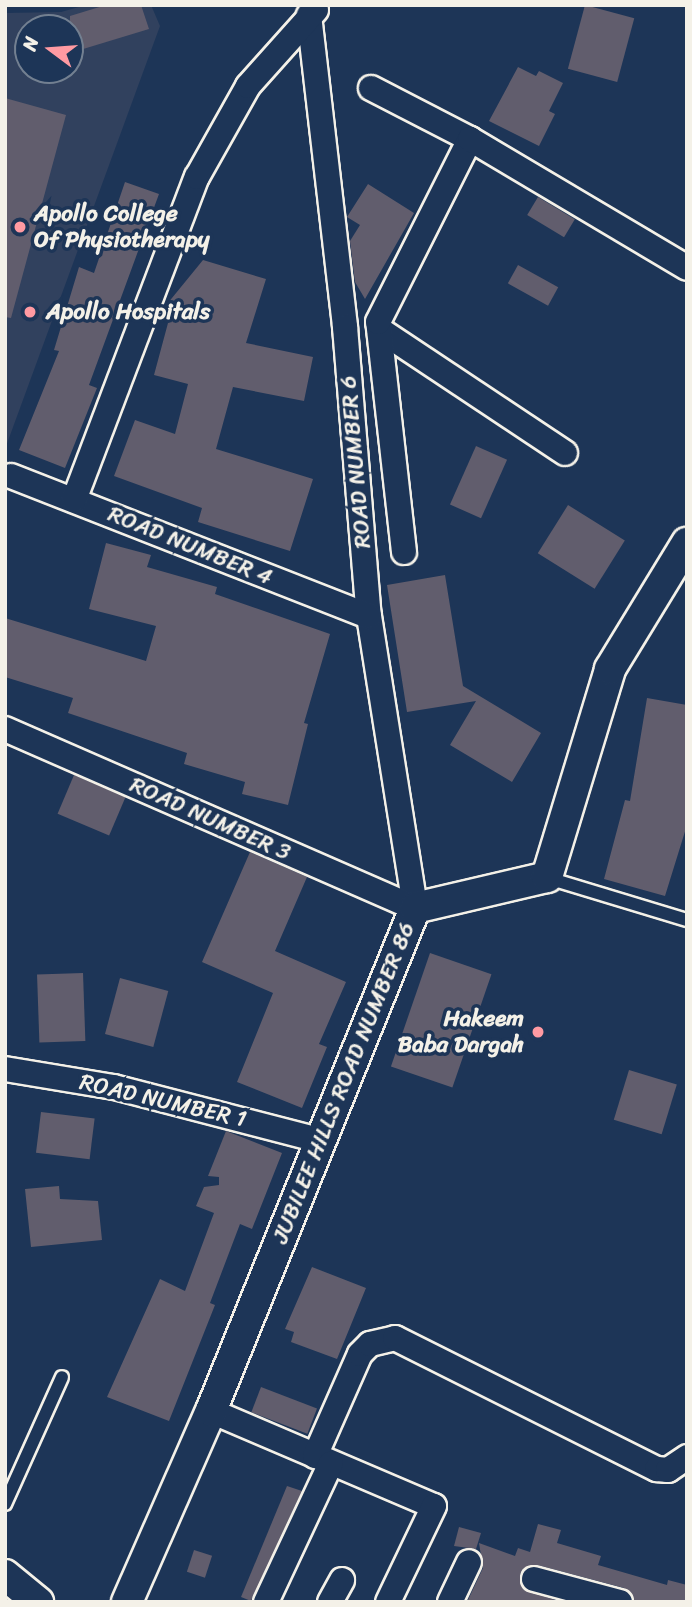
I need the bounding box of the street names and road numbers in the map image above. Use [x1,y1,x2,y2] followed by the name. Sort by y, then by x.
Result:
[335,374,377,550] street label: ROAD NUMBER 6
[103,500,277,592] street label: ROAD NUMBER 4
[125,771,295,867] street label: ROAD NUMBER 3
[266,918,422,1248] street label: JUBILEE HILLS ROAD NUMBER 86
[76,1068,250,1134] street label: ROAD NUMBER 1

